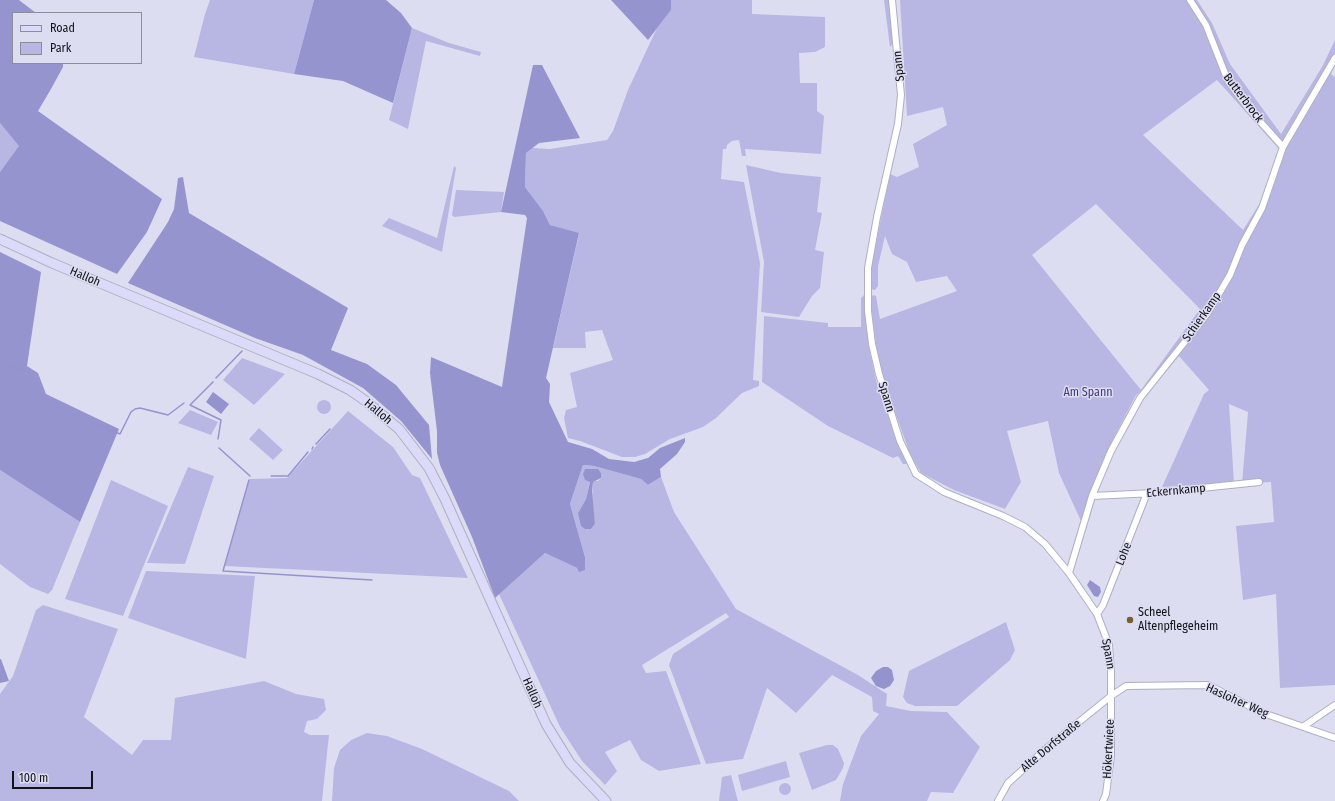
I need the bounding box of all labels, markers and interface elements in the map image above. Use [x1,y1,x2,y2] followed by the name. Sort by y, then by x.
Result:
[12,12,142,64] legend
[50,21,75,35] text: Road
[50,41,71,55] text: Park
[890,50,908,82] street label: Spann
[1220,71,1266,125] street label: Butterbrock
[67,264,103,290] street label: Halloh
[1180,289,1224,345] street label: Schierkamp
[875,380,897,414] street label: Spann
[1063,386,1113,400] park label: Am Spann
[361,396,395,428] street label: Halloh
[1146,481,1206,501] street label: Eckernkamp
[1113,540,1135,568] street label: Lohe
[1138,606,1218,634] place label: Scheel Altenpflegeheim
[1125,615,1135,625] marker: Scheel Altenpflegeheim
[1098,638,1118,670] street label: Spann
[519,675,545,711] street label: Halloh
[1203,681,1271,721] street label: Hasloher Weg
[1018,717,1084,775] street label: Alte Dorfstraße
[1100,719,1118,779] street label: Hökertwiete
[14,763,95,789] scale bar
[19,771,48,785] text: 100 m

